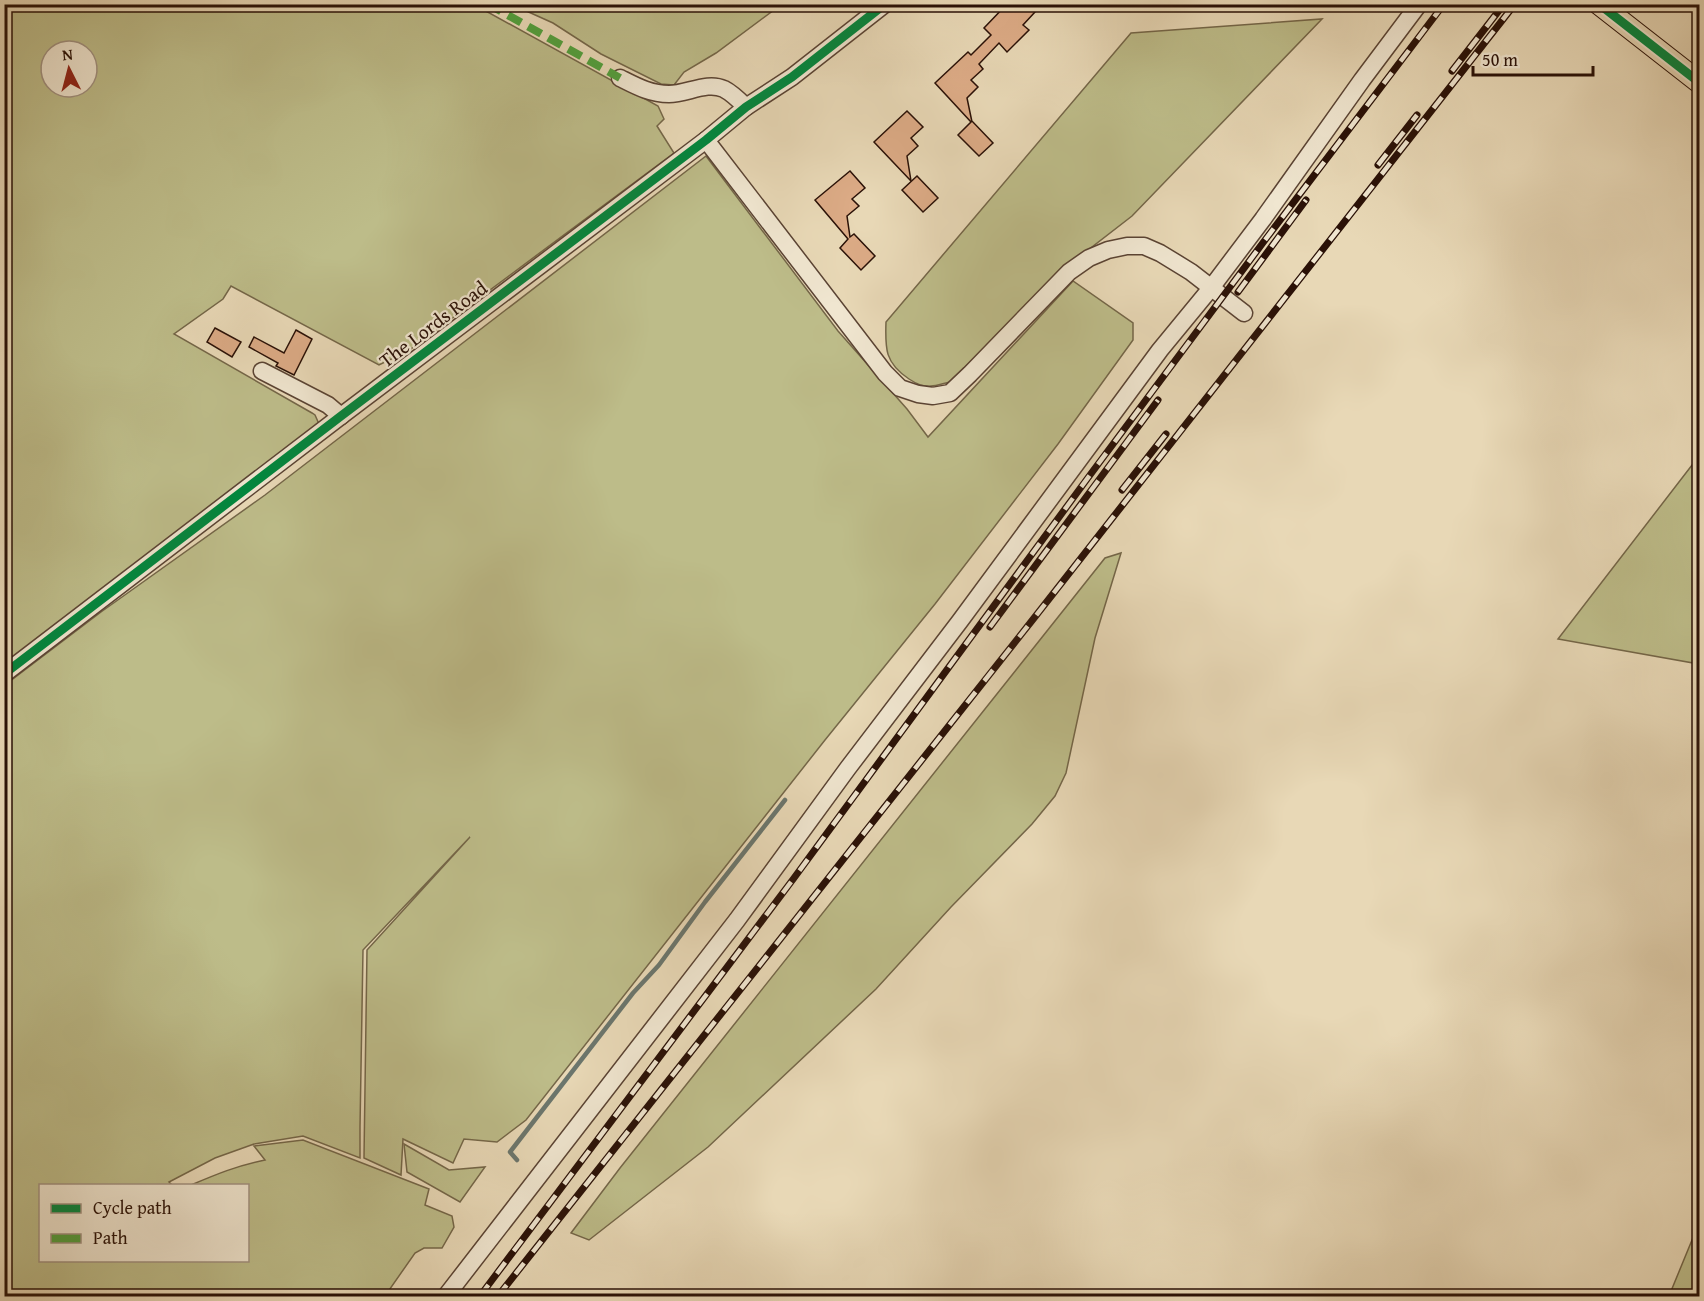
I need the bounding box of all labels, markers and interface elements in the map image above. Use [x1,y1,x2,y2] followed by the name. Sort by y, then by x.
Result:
[39,39,99,99] north arrow
[1473,39,1593,77] scale bar
[61,42,74,67] text: N
[1482,46,1518,73] text: 50 m
[372,273,493,374] street label: The Lords Road
[39,1184,249,1262] legend
[93,1194,172,1221] text: Cycle path
[93,1224,128,1251] text: Path

